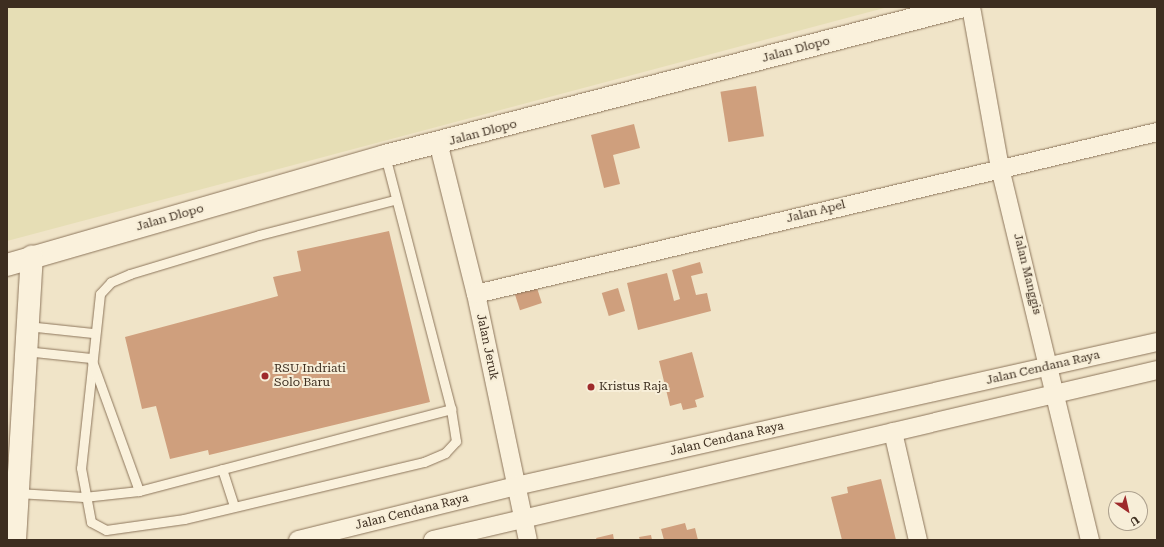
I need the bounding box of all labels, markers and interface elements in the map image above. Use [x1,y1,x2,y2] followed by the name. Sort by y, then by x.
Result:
[761,34,831,66] street label: Jalan Dlopo
[448,117,518,149] street label: Jalan Dlopo
[785,198,847,226] street label: Jalan Apel
[135,201,205,235] street label: Jalan Dlopo
[1010,232,1044,316] street label: Jalan Manggis
[473,313,501,381] street label: Jalan Jeruk
[985,348,1101,388] street label: Jalan Cendana Raya
[274,362,346,390] place label: RSU Indriati Solo Baru
[259,370,271,382] marker: RSU Indriati Solo Baru
[599,380,668,394] place label: Kristus Raja
[586,382,596,392] marker: Kristus Raja
[669,419,785,459] street label: Jalan Cendana Raya
[354,491,470,533] street label: Jalan Cendana Raya
[1108,491,1148,531] north arrow
[1127,513,1142,528] text: U

